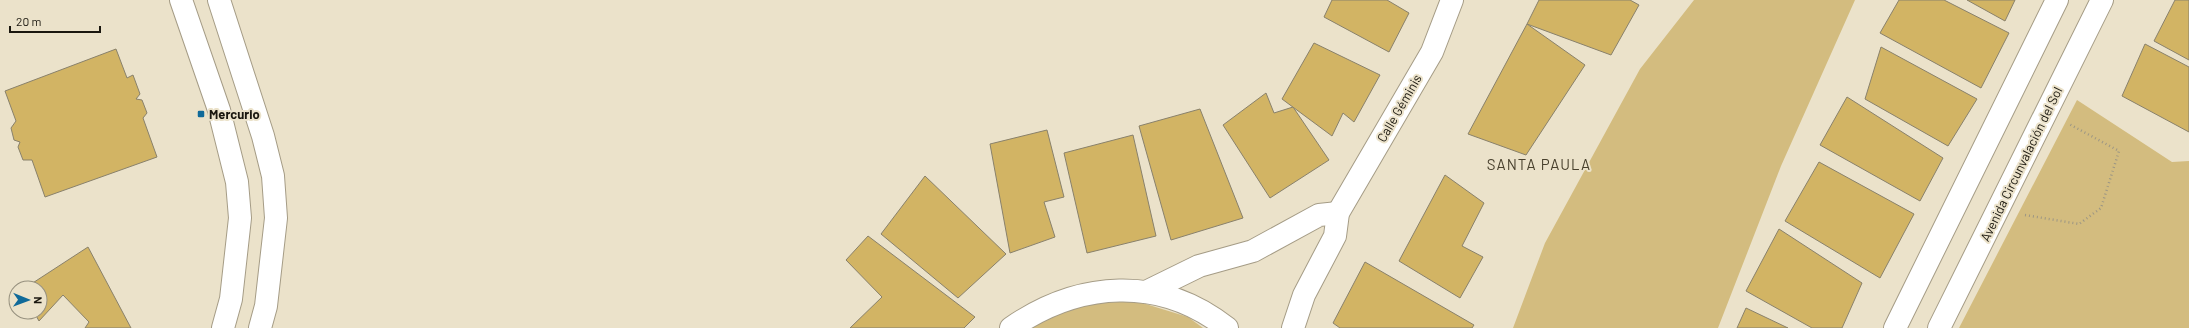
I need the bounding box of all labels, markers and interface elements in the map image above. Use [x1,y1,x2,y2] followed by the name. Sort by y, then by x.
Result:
[10,8,100,34] scale bar
[16,14,42,28] text: 20 m
[1373,71,1425,145] street label: Calle Géminis
[1977,84,2065,244] street label: Avenida Circunvalación del Sol
[209,106,260,122] place label: Mercurio
[196,109,206,119] marker: Mercurio
[1487,155,1591,173] district label: SANTA PAULA
[8,280,48,320] north arrow
[32,296,45,304] text: N

